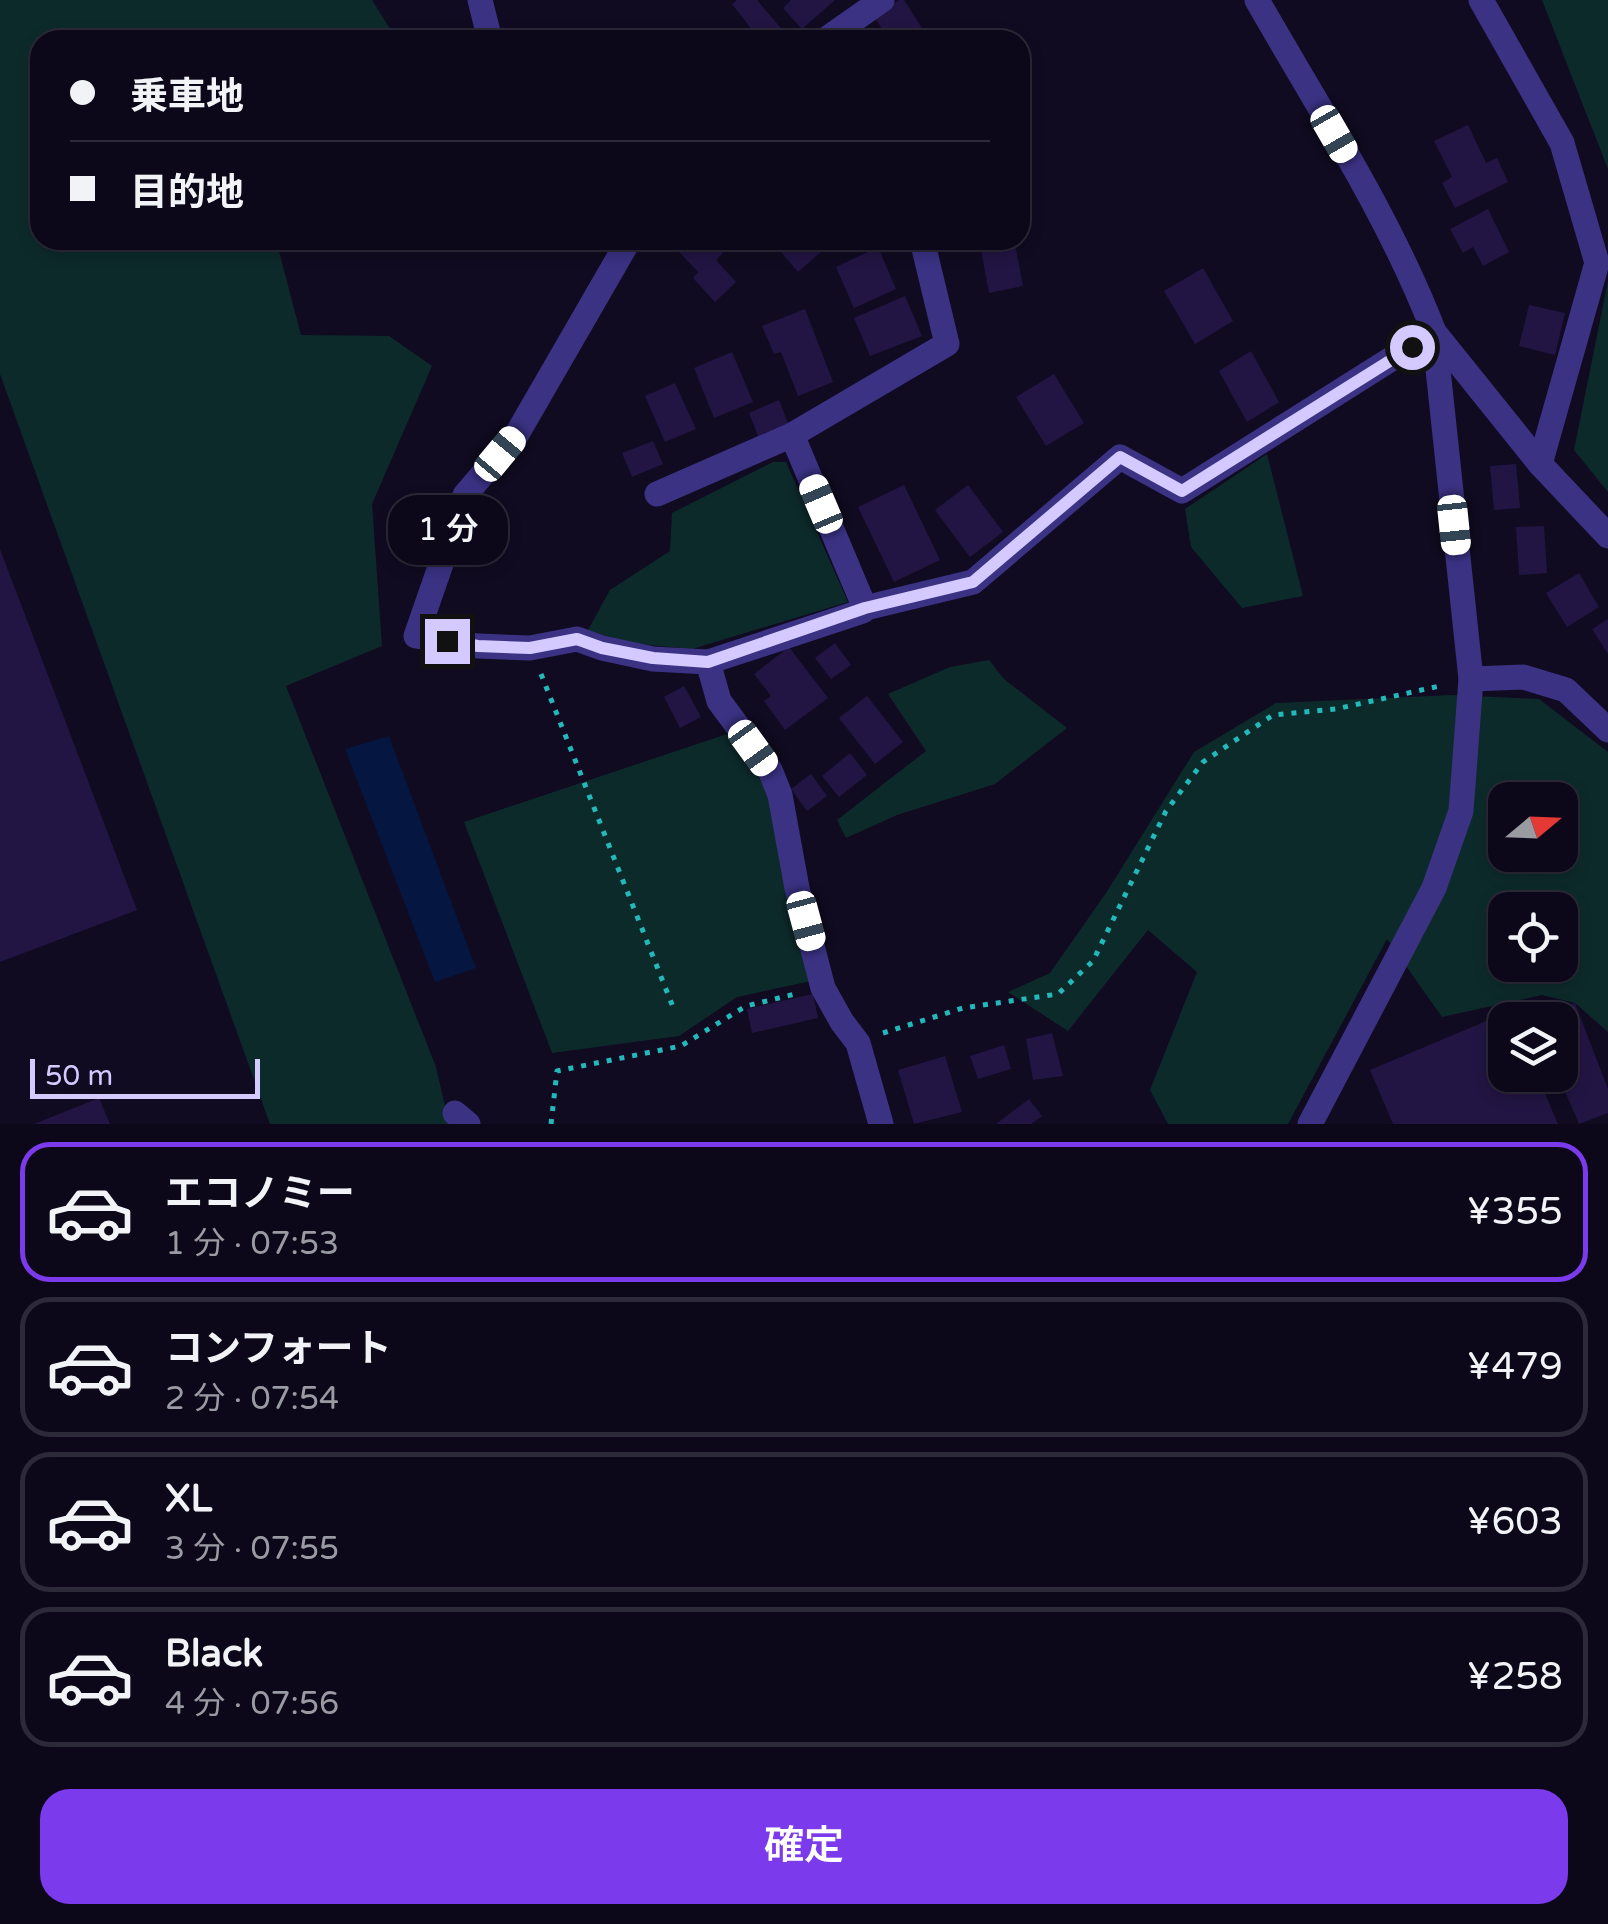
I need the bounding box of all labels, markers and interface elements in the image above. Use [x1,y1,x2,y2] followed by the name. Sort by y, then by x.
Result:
[130,74,244,120] text: 乗車地
[1306,101,1362,167] car
[130,170,244,216] text: 目的地
[1390,325,1435,370] route start
[469,421,531,487] car
[795,471,847,537] car
[1436,494,1472,556] car
[387,496,507,566] callout: 1 分
[418,511,478,549] text: 1 分
[425,619,470,664] route end
[723,715,783,781] car
[1488,782,1578,872] north arrow
[1488,782,1578,1092] map controls
[784,888,828,954] car
[1488,892,1578,982] button: locate
[1488,1002,1578,1092] button: layers
[30,1054,260,1098] scale bar
[45,1059,113,1093] text: 50 m
[45,1167,135,1257] icon: car
[165,1171,355,1217] text: エコノミー
[1466,1189,1563,1235] text: ¥355
[165,1225,339,1263] text: 1 分 · 07:53
[45,1322,135,1412] icon: car
[165,1326,392,1372] text: コンフォート
[1466,1344,1563,1390] text: ¥479
[165,1380,339,1418] text: 2 分 · 07:54
[165,1476,212,1522] text: XL
[45,1477,135,1567] icon: car
[1466,1499,1563,1545] text: ¥603
[165,1530,339,1568] text: 3 分 · 07:55
[165,1631,263,1677] text: Black
[45,1632,135,1722] icon: car
[1466,1654,1563,1700] text: ¥258
[165,1685,339,1723] text: 4 分 · 07:56
[40,1789,1568,1904] button: 確定

